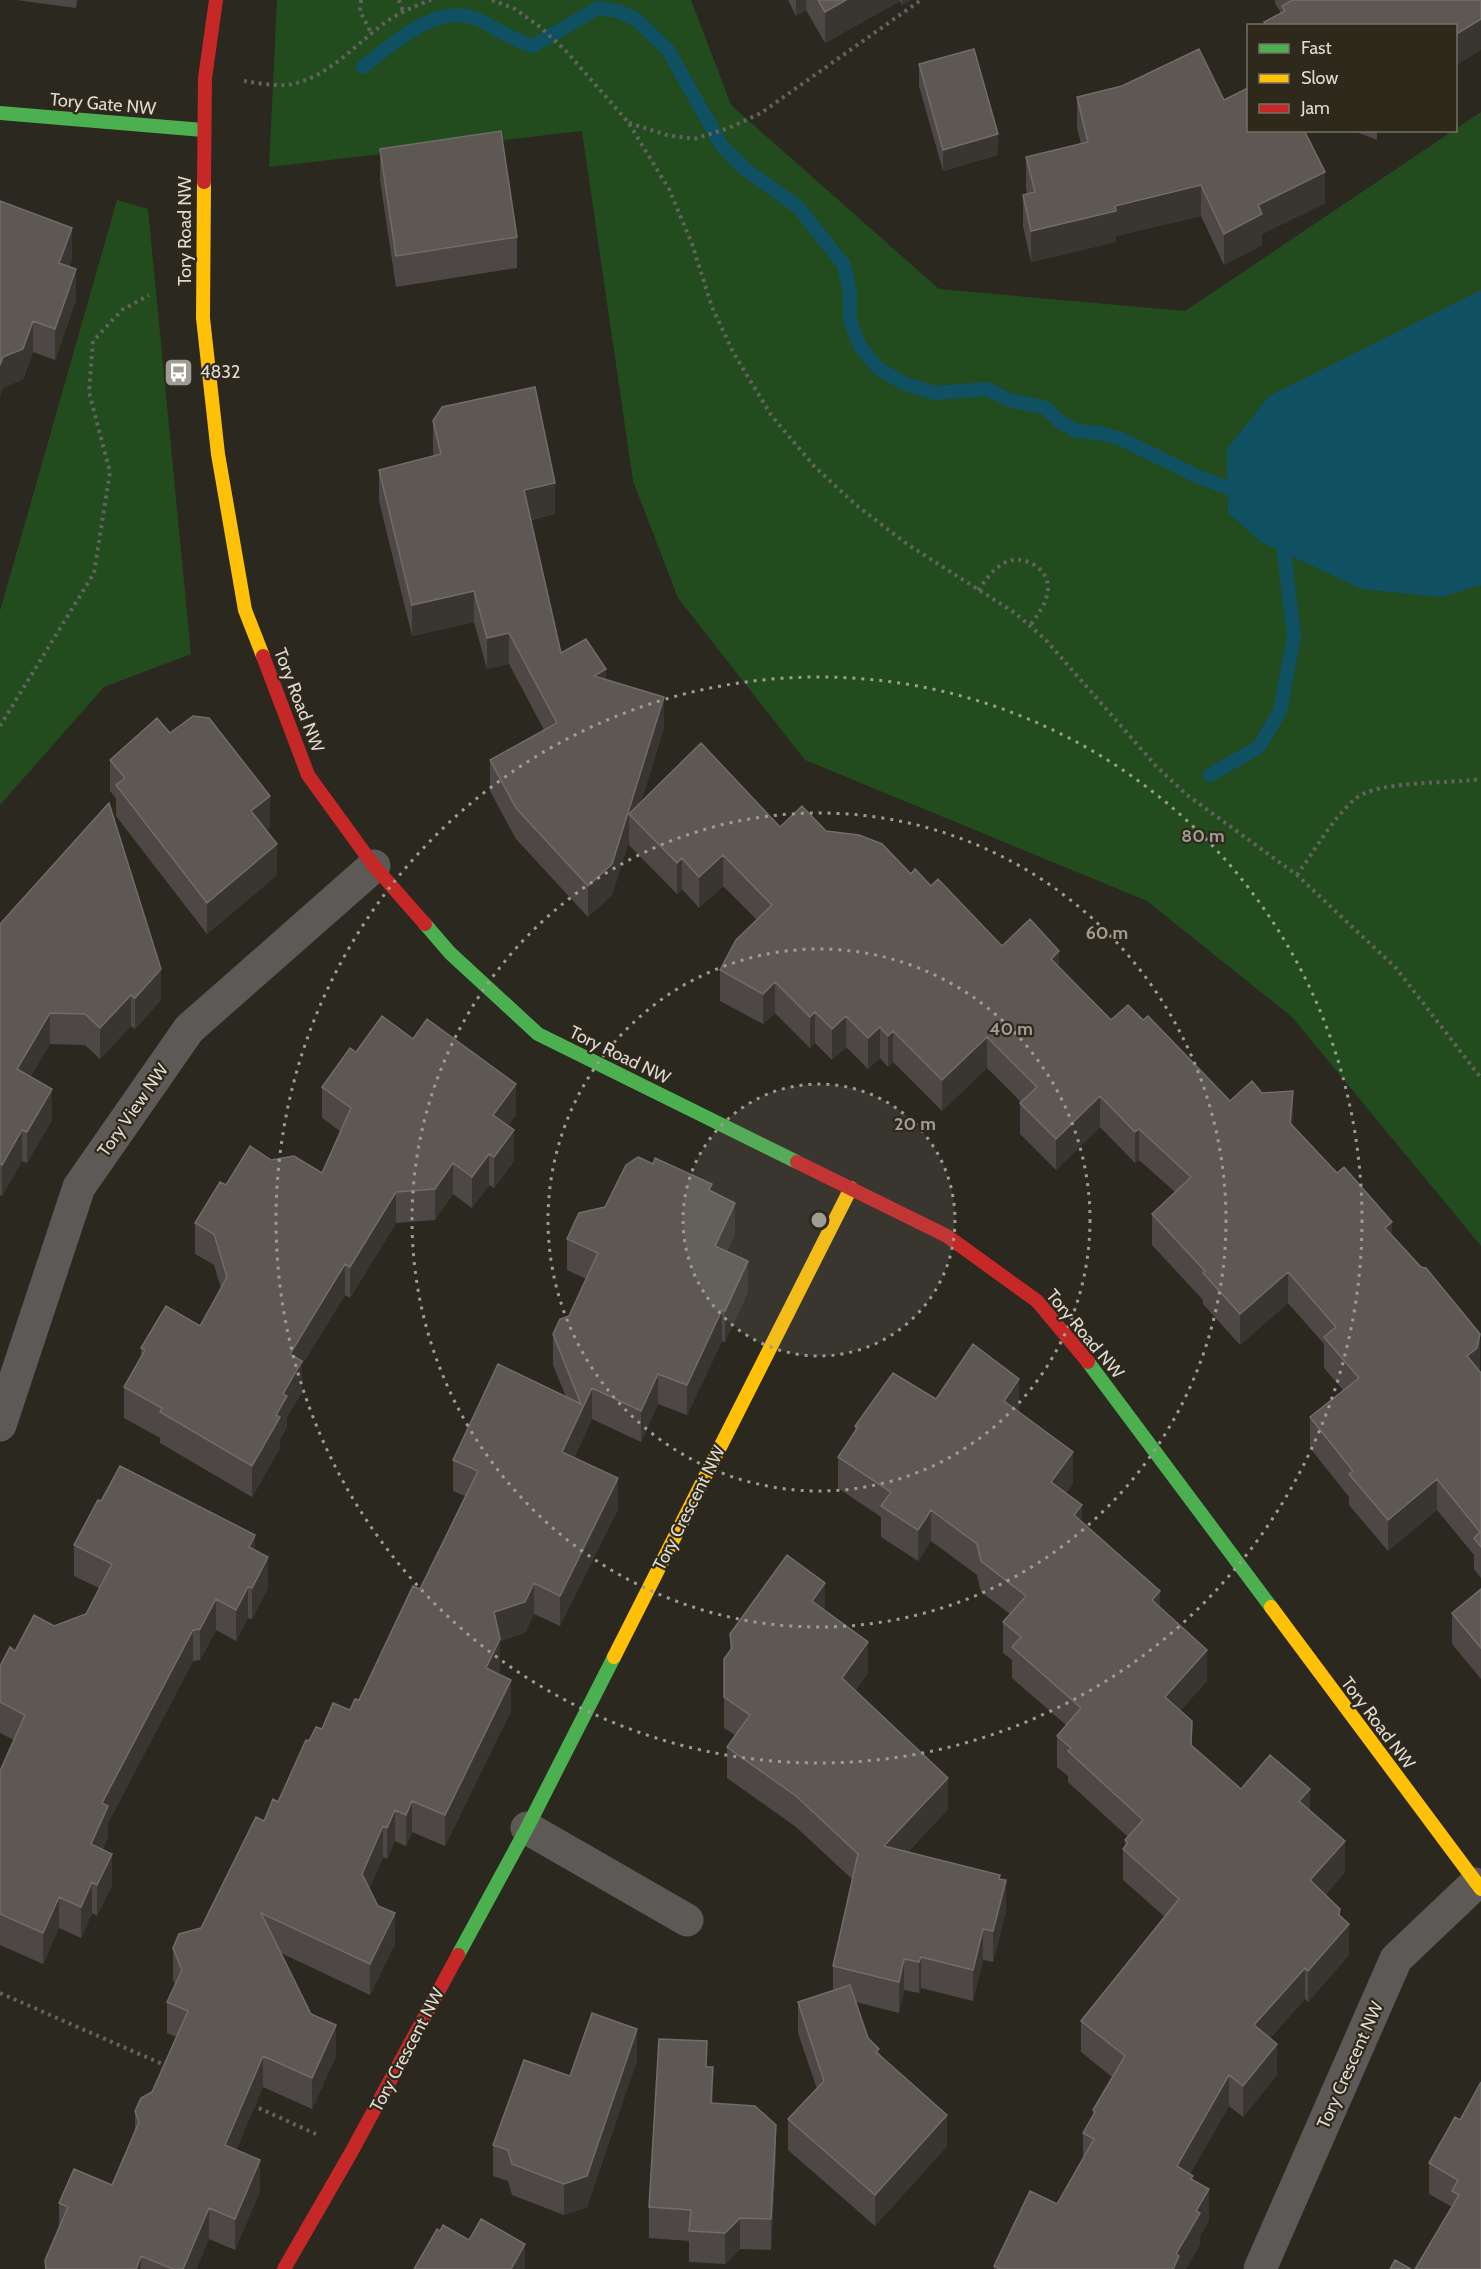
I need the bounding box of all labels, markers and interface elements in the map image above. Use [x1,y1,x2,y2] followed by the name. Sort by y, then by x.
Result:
[1247,24,1457,132] legend
[1301,37,1332,59] text: Fast
[1301,67,1338,89] text: Slow
[49,88,157,120] street label: Tory Gate NW
[1300,97,1330,119] text: Jam
[174,176,196,286] street label: Tory Road NW
[163,356,195,388] bus stop icon: 4832
[200,361,240,383] place label: 4832
[269,645,329,755] street label: Tory Road NW
[1181,825,1225,847] text: 80 m
[1086,922,1128,944] text: 60 m
[989,1018,1033,1040] text: 40 m
[566,1021,674,1089] street label: Tory Road NW
[93,1059,173,1161] street label: Tory View NW
[894,1113,936,1135] text: 20 m
[809,1210,829,1230] centre of rings
[1041,1285,1129,1383] street label: Tory Road NW
[648,1442,730,1574] street label: Tory Crescent NW
[1336,1673,1420,1773] street label: Tory Road NW
[365,1984,449,2116] street label: Tory Crescent NW
[1312,1998,1388,2132] street label: Tory Crescent NW

